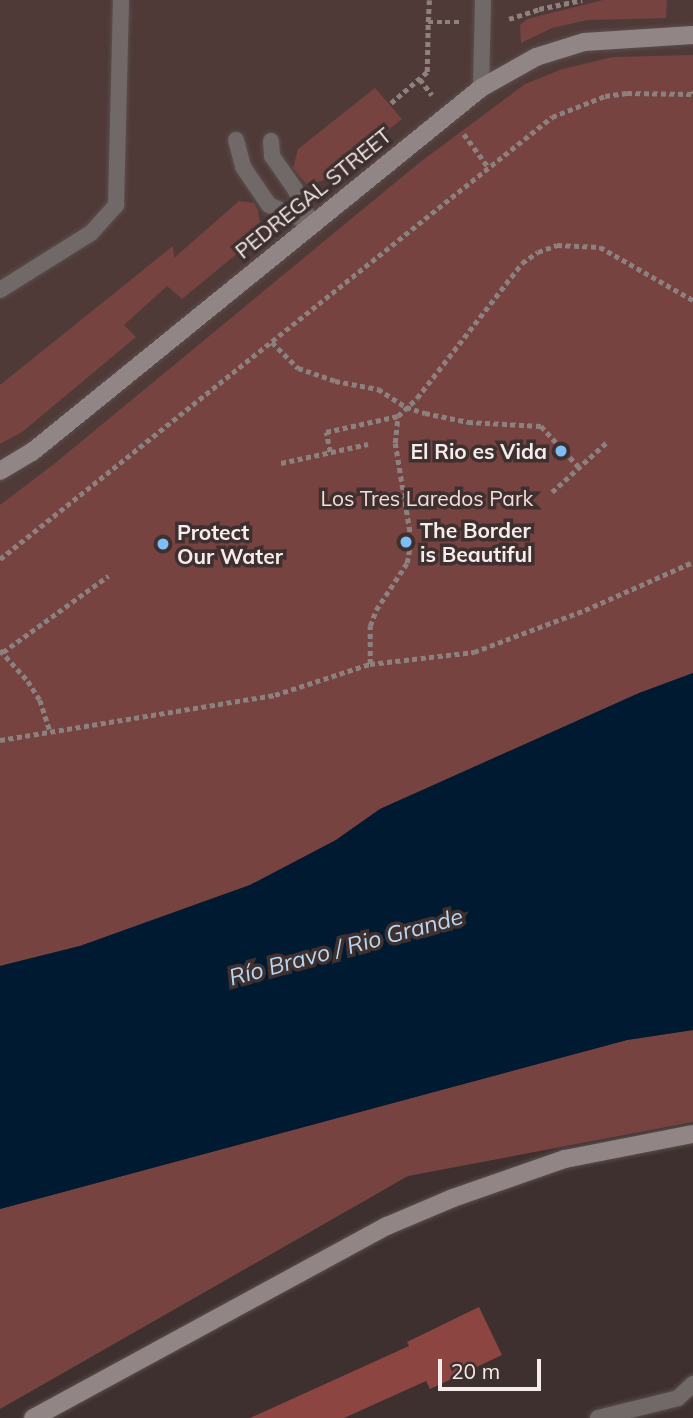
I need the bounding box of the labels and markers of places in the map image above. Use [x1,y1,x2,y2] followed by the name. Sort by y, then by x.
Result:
[410,438,547,464] place label: El Rio es Vida
[553,443,569,459] marker: El Rio es Vida
[420,517,532,567] place label: The Border is Beautiful
[177,519,283,569] place label: Protect Our Water
[398,534,414,550] marker: The Border is Beautiful
[155,536,171,552] marker: Protect Our Water

